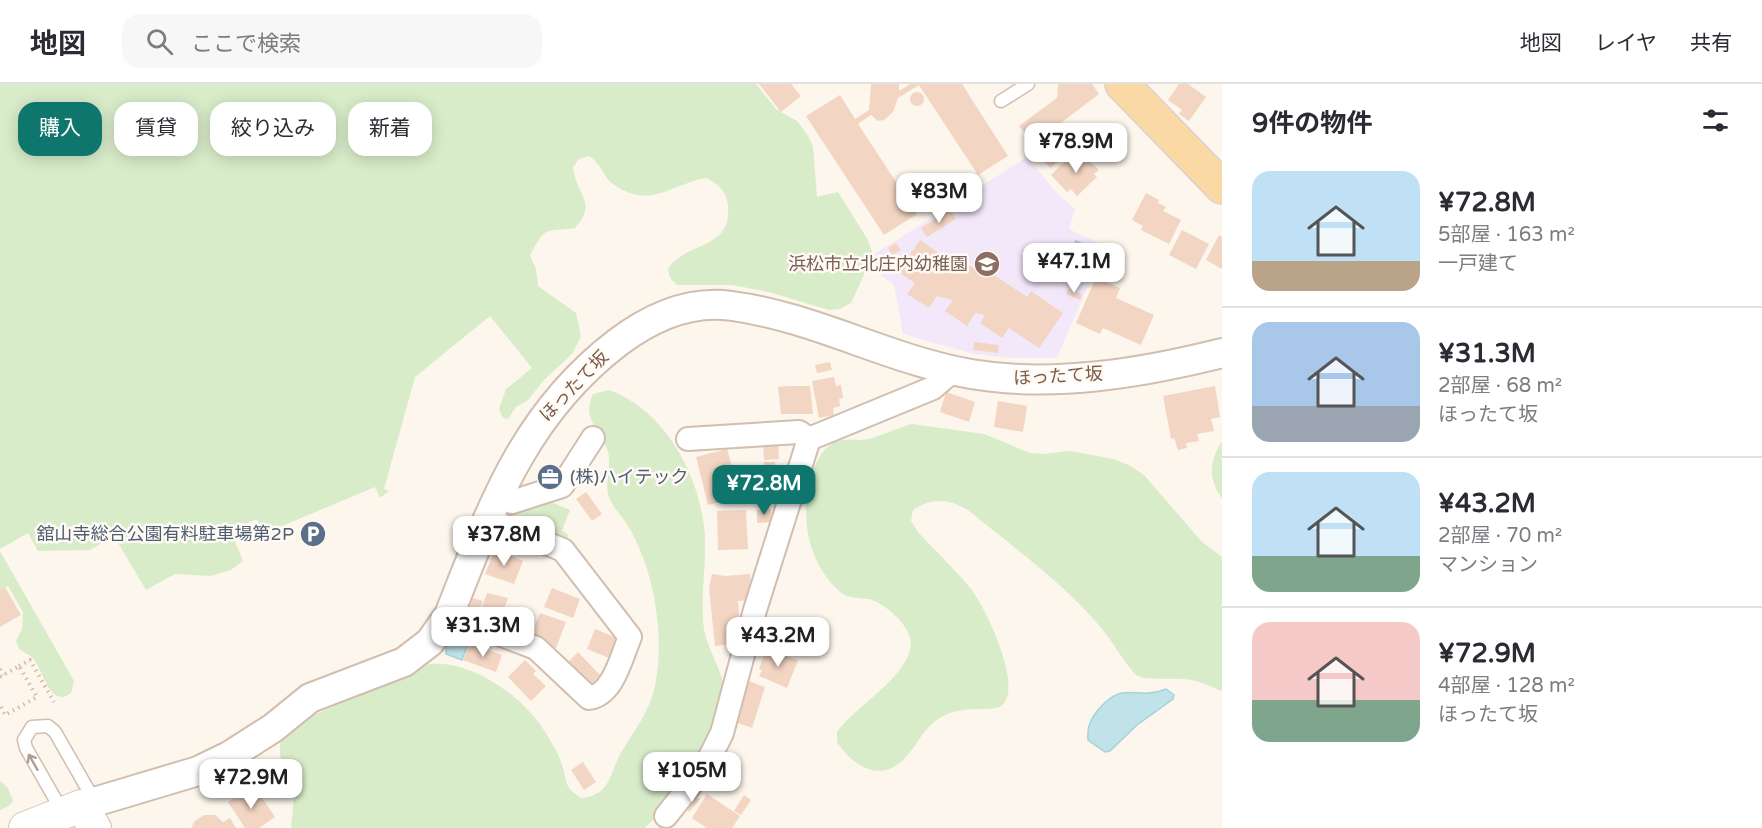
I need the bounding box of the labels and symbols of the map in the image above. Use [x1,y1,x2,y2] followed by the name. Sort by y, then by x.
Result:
[1027,123,1125,174] pin: ¥78.9M
[903,173,975,224] pin: ¥83M
[1025,243,1123,294] pin: ¥47.1M
[972,249,1002,279] school or university icon: 浜松市立北庄内幼稚園
[788,253,968,275] place label: 浜松市立北庄内幼稚園
[535,346,613,426] street label: ほったて坂
[1012,363,1104,389] street label: ほったて坂
[535,462,565,492] office icon: (株)ハイテック
[715,465,813,516] pin: ¥72.8M
[570,466,689,488] place label: (株)ハイテック
[455,516,553,567] pin: ¥37.8M
[298,519,328,549] parking icon: 舘山寺総合公園有料駐車場第2P
[37,523,294,545] place label: 舘山寺総合公園有料駐車場第2P
[434,607,532,658] pin: ¥31.3M
[729,617,827,668] pin: ¥43.2M
[650,752,734,803] pin: ¥105M
[27,754,39,771] one-way arrow
[202,759,300,810] pin: ¥72.9M

